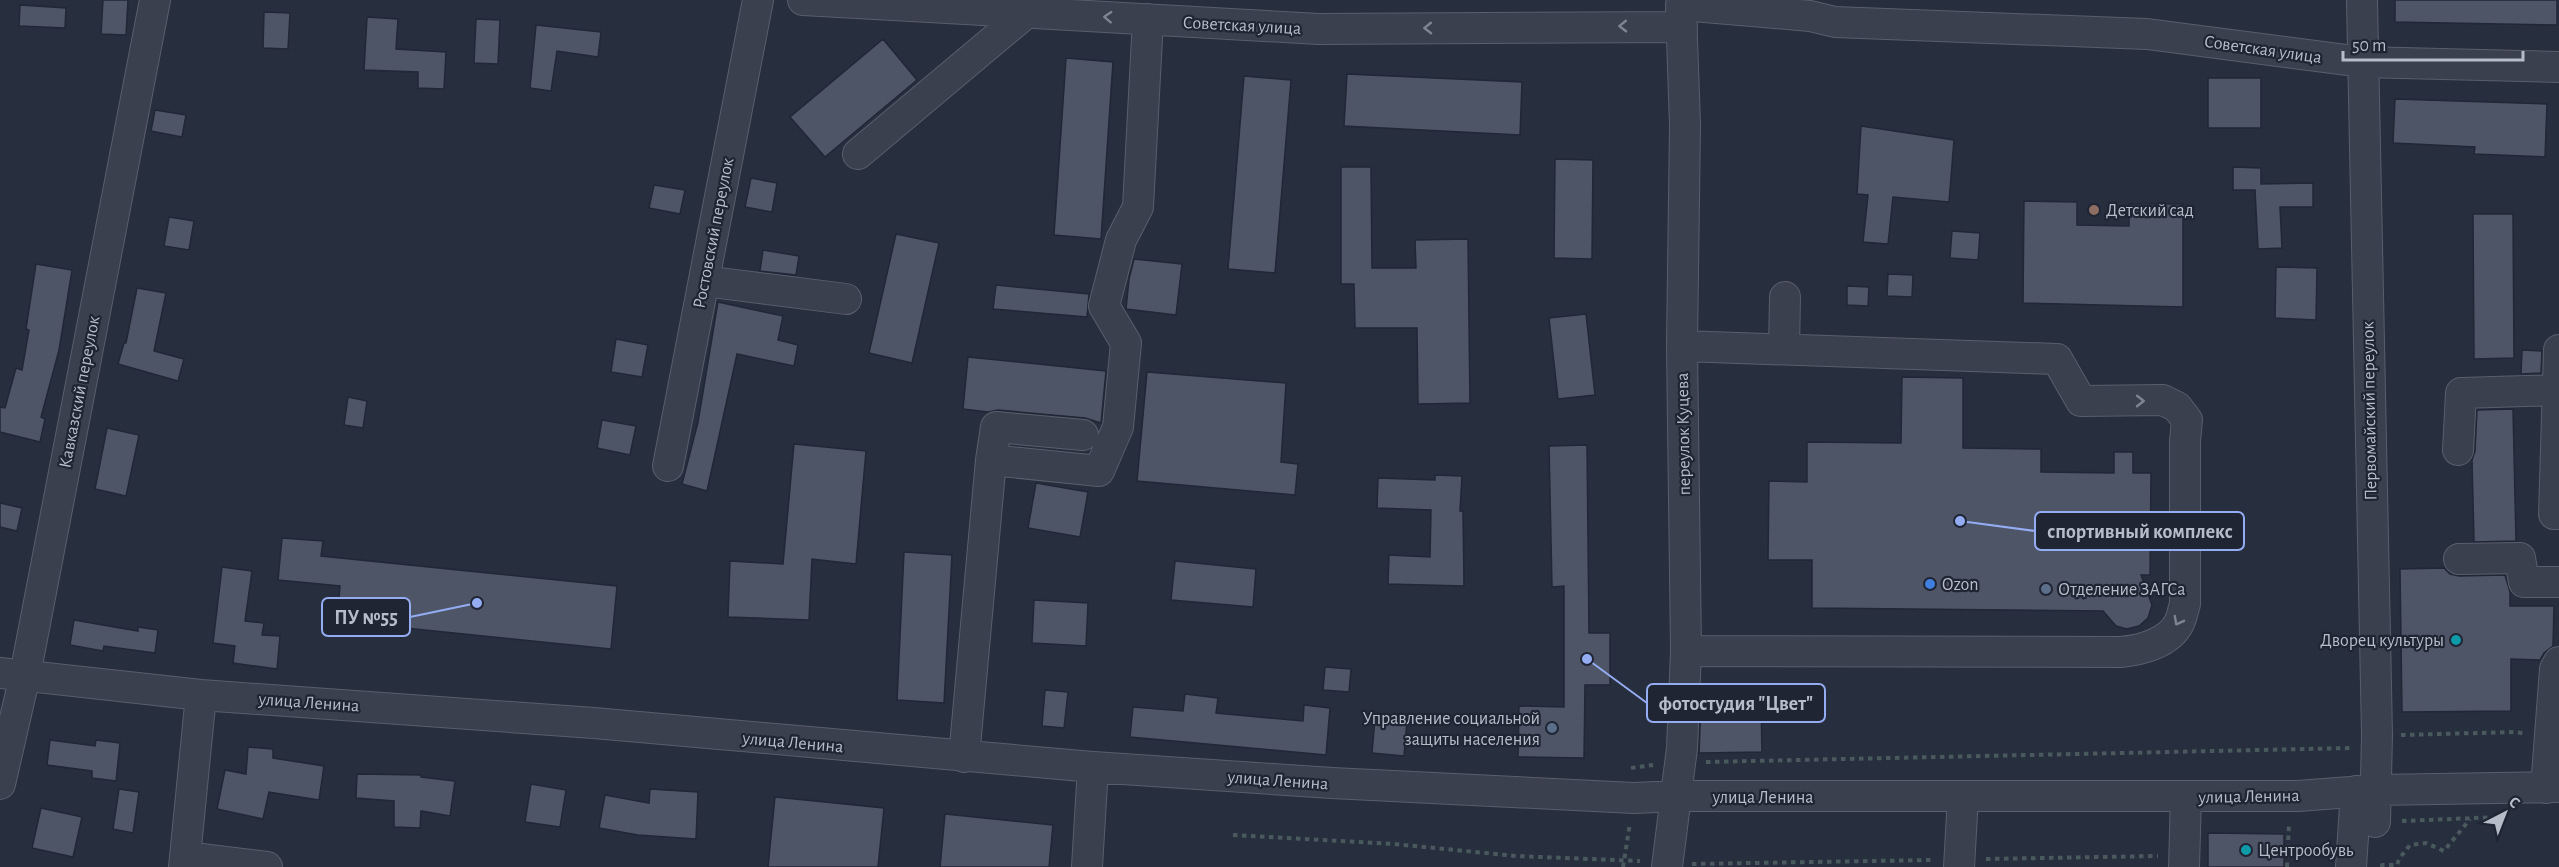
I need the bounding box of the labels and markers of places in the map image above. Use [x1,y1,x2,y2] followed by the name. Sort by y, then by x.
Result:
[2106,202,2194,220] place label: Детский сад
[2087,203,2101,217] marker: Детский сад
[2035,512,2244,550] callout: спортивный комплекс
[1942,576,1979,594] place label: Ozon
[1923,577,1937,591] marker: Ozon
[2058,581,2186,599] place label: Отделение ЗАГСа
[2039,582,2053,596] marker: Отделение ЗАГСа
[322,598,410,636] callout: ПУ №55
[2320,632,2444,650] place label: Дворец культуры
[2449,633,2463,647] marker: Дворец культуры
[1647,684,1825,722] callout: фотостудия "Цвет"
[1362,710,1540,749] place label: Управление социальной защиты населения
[1545,721,1559,735] marker: Управление социальной защиты населения
[2258,841,2354,860] place label: Центрообувь
[2239,843,2253,857] marker: Центрообувь

